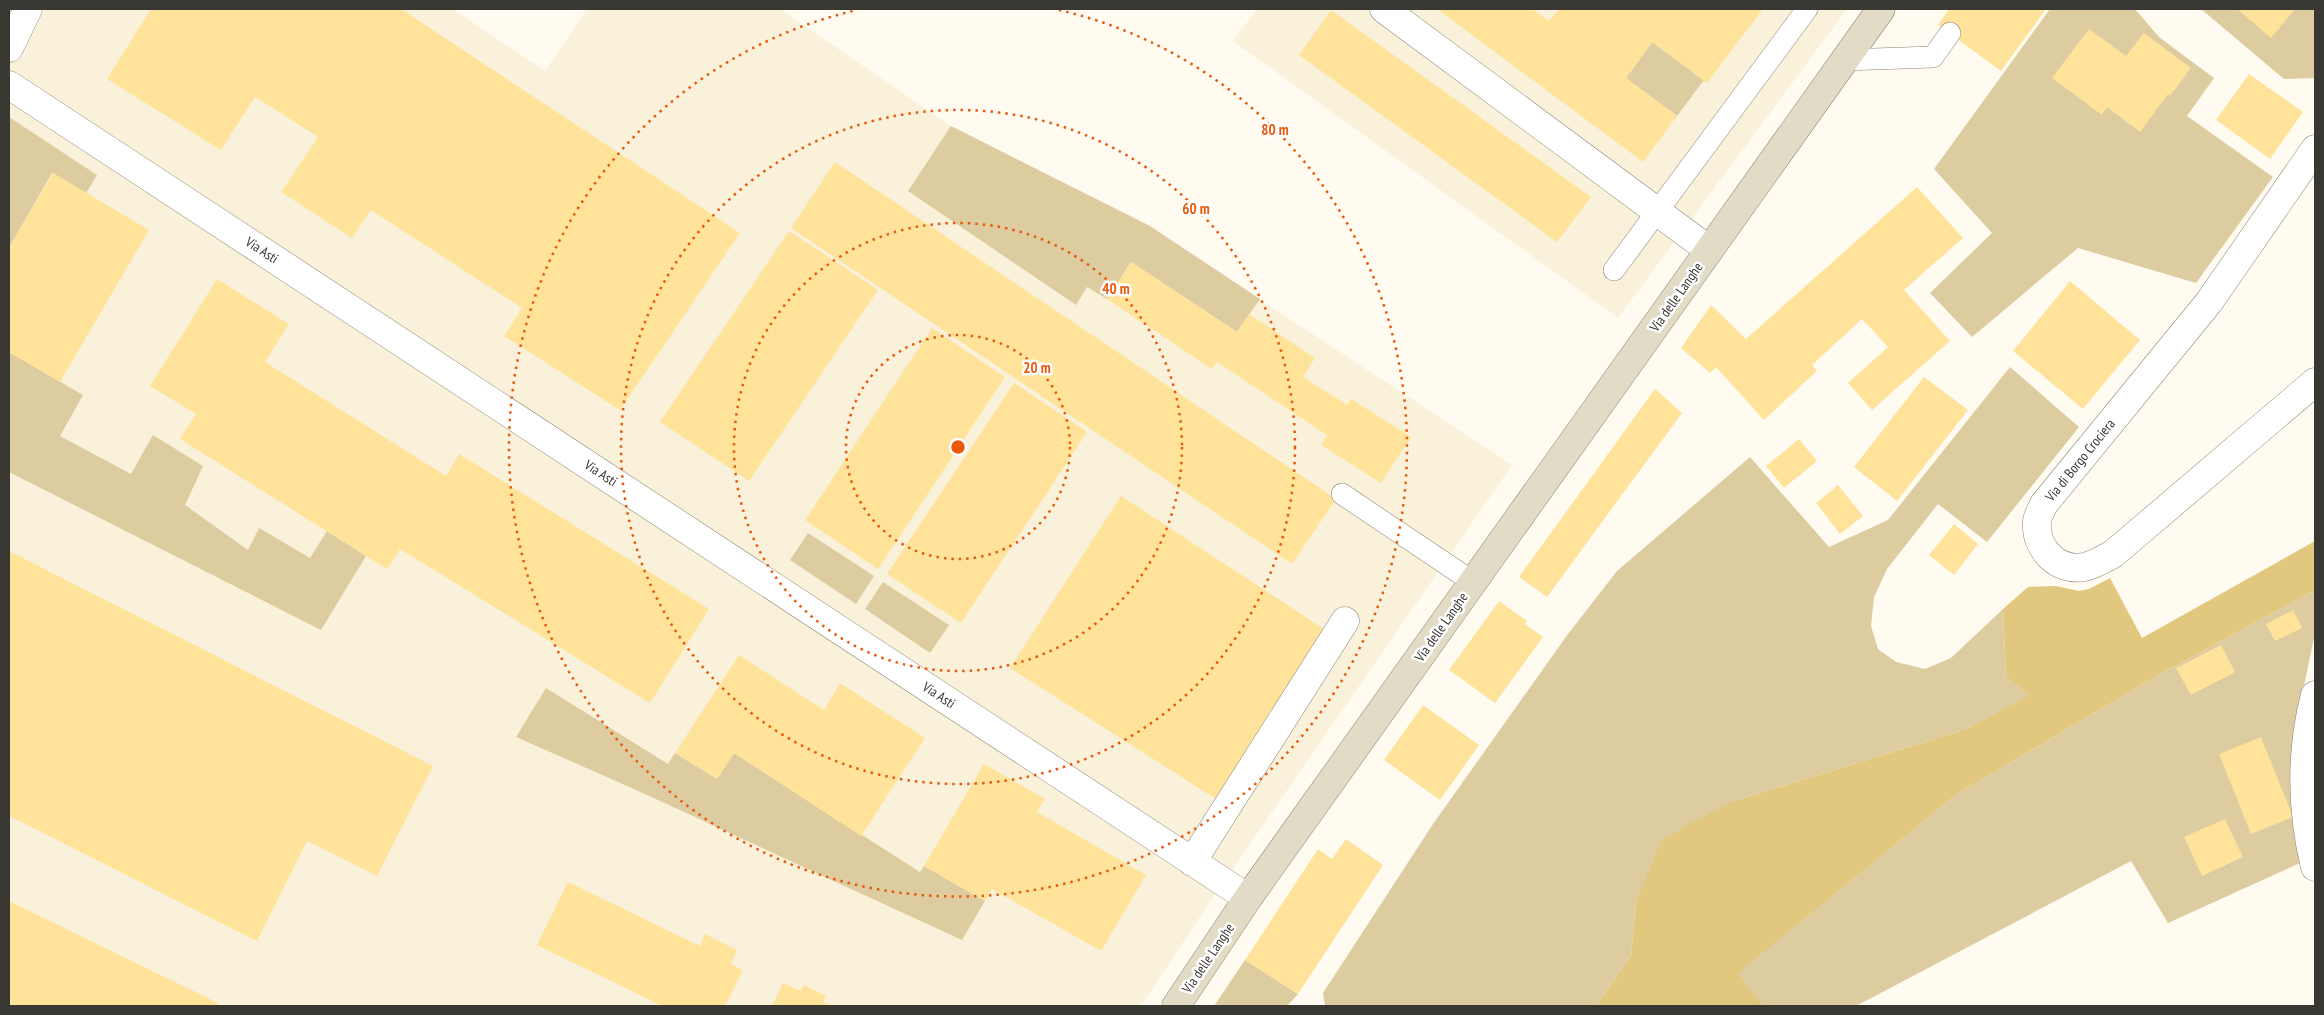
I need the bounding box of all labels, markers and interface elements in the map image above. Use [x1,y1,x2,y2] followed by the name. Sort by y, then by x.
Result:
[1261,120,1289,139] text: 80 m
[1182,199,1210,218] text: 60 m
[241,232,282,267] street label: Via Asti
[1645,259,1707,336] street label: Via delle Langhe
[1102,279,1130,298] text: 40 m
[1023,358,1051,377] text: 20 m
[2041,415,2119,506] street label: Via di Borgo Crociera
[949,438,967,456] centre of rings
[580,455,621,490] street label: Via Asti
[1410,589,1472,666] street label: Via delle Langhe
[918,677,959,712] street label: Via Asti
[1177,919,1238,997] street label: Via delle Langhe

